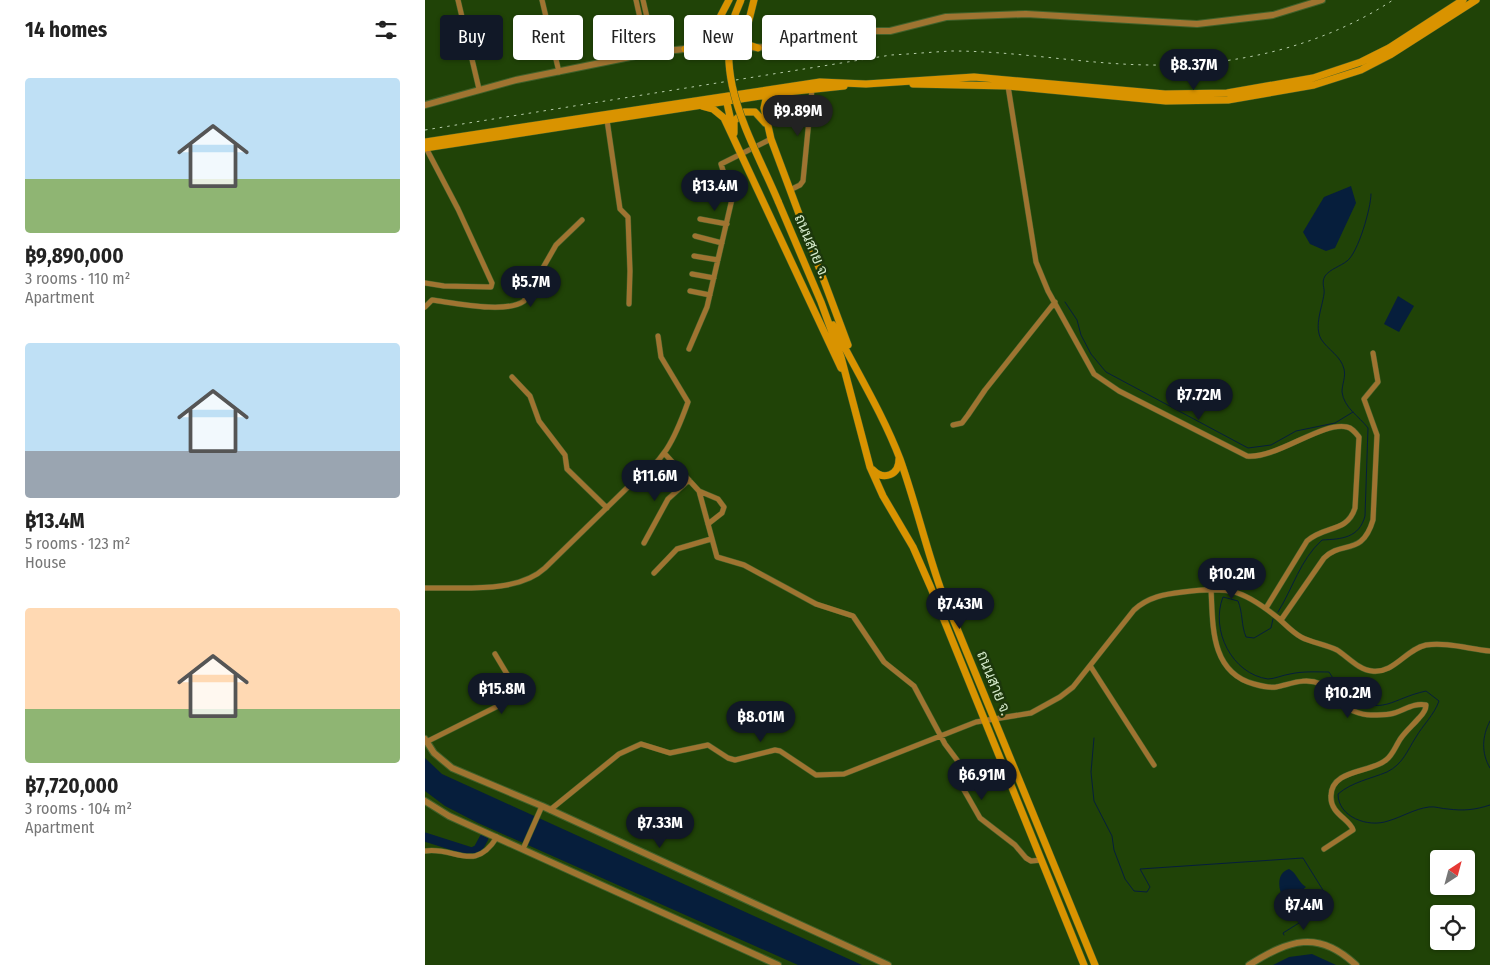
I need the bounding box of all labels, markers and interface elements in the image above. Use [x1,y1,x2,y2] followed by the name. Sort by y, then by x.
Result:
[440,15,503,60] chip: Buy
[513,15,583,60] chip: Rent
[593,15,674,60] chip: Filters
[684,15,752,60] chip: New
[762,15,876,60] chip: Apartment
[372,16,400,44] icon: filters
[25,17,107,43] text: 14 homes
[1153,48,1235,91] pin: ฿8.37M
[1171,55,1217,74] text: ฿8.37M
[757,94,839,137] pin: ฿9.89M
[774,101,822,120] text: ฿9.89M
[168,111,258,201] icon: home
[674,170,756,212] pin: ฿13.4M
[692,176,738,195] text: ฿13.4M
[791,211,833,281] street label: ถนนสาย จ.
[25,243,124,269] text: ฿9,890,000
[496,266,566,308] pin: ฿5.7M
[25,269,130,288] text: 3 rooms · 110 m²
[512,272,550,291] text: ฿5.7M
[25,288,94,307] text: Apartment
[168,376,258,466] icon: home
[1158,378,1240,421] pin: ฿7.72M
[1177,385,1221,404] text: ฿7.72M
[614,460,696,502] pin: ฿11.6M
[633,466,677,485] text: ฿11.6M
[25,508,85,534] text: ฿13.4M
[25,534,130,553] text: 5 rooms · 123 m²
[25,553,66,572] text: House
[1191,558,1273,600] pin: ฿10.2M
[1209,564,1255,583] text: ฿10.2M
[919,588,1001,630] pin: ฿7.43M
[937,594,983,613] text: ฿7.43M
[168,641,258,731] icon: home
[973,648,1015,718] street label: ถนนสาย จ.
[461,672,543,715] pin: ฿15.8M
[1307,676,1389,719] pin: ฿10.2M
[479,679,525,698] text: ฿15.8M
[1325,683,1371,702] text: ฿10.2M
[720,700,802,743] pin: ฿8.01M
[737,707,785,726] text: ฿8.01M
[941,758,1023,801] pin: ฿6.91M
[959,765,1005,784] text: ฿6.91M
[25,773,119,799] text: ฿7,720,000
[25,799,132,818] text: 3 rooms · 104 m²
[619,806,701,849] pin: ฿7.33M
[637,813,683,832] text: ฿7.33M
[25,818,94,837] text: Apartment
[1430,850,1475,895] north arrow
[1430,850,1475,950] map controls
[1269,888,1339,931] pin: ฿7.4M
[1285,895,1323,914] text: ฿7.4M
[1430,905,1475,950] button: locate

